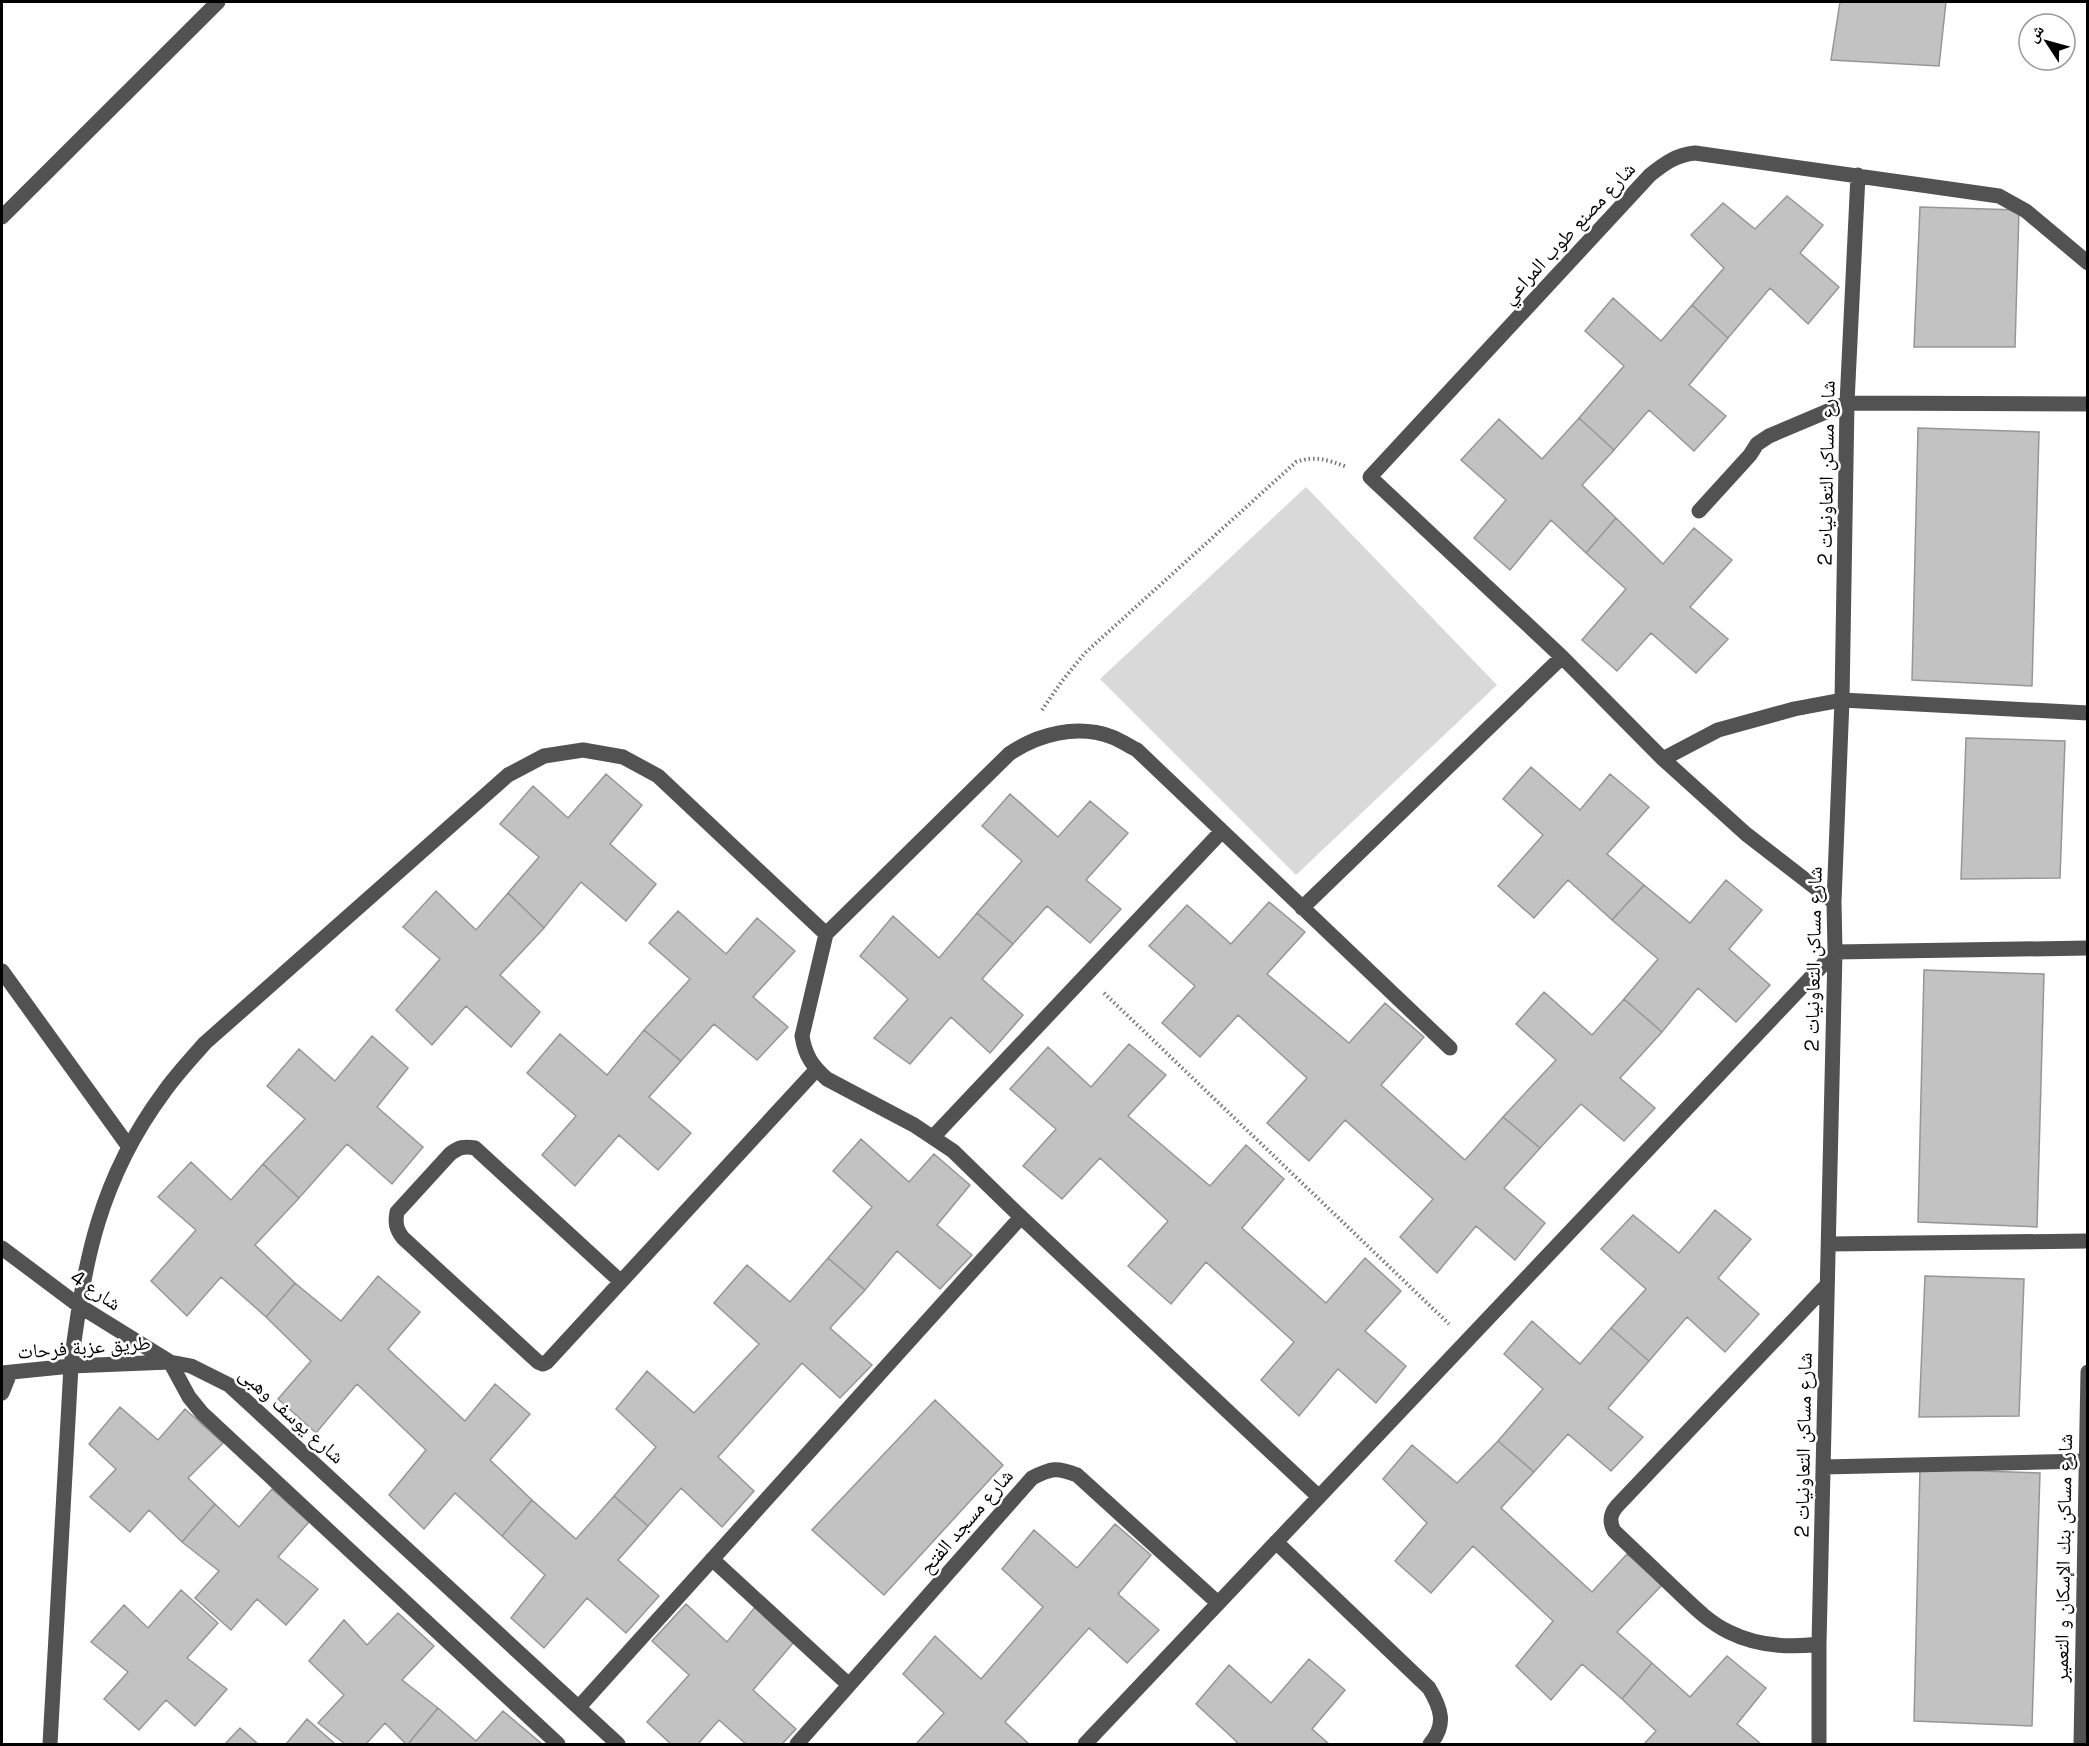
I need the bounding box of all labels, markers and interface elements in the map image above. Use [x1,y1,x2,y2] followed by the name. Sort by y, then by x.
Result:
[2017,12,2077,72] north arrow
[2022,20,2049,47] text: ش
[1495,156,1643,312] street label: شارع مصنع طوب المراعي
[1811,380,1841,566] street label: شارع مساكن التعاونيات 2
[1798,866,1828,1052] street label: شارع مساكن التعاونيات 2
[66,1264,126,1316] street label: شارع 4
[16,1329,152,1365] street label: طريق عزبة فرحات
[1788,1352,1818,1538] street label: شارع مساكن التعاونيات 2
[234,1361,350,1469] street label: شارع يوسف وهبى
[2048,1433,2078,1684] street label: شارع مساكن بنك الإسكان و التعمير
[913,1463,1019,1579] street label: شارع مسجد الفتح

